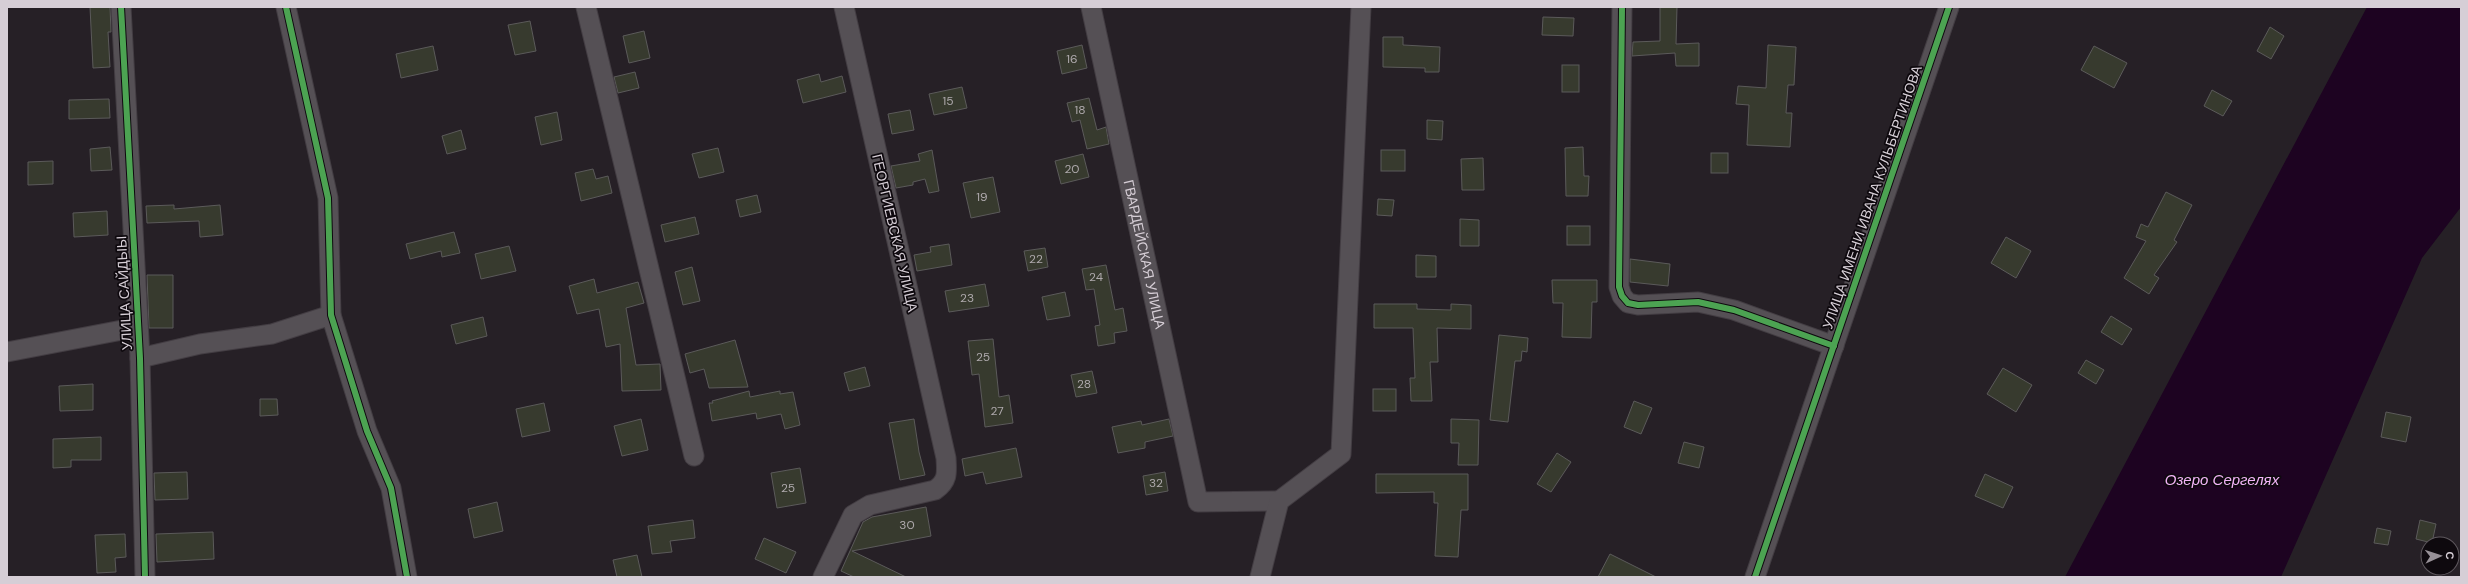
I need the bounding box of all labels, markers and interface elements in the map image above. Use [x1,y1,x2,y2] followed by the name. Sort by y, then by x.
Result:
[1066,51,1078,67] house number: 16
[1818,62,1926,331] street label: УЛИЦА ИМЕНИ ИВАНА КУЛЬБЕРТИНОВА
[942,93,954,109] house number: 15
[1074,102,1086,118] house number: 18
[868,152,922,315] street label: ГЕОРГИЕВСКАЯ УЛИЦА
[1064,161,1080,177] house number: 20
[1120,178,1169,331] street label: ГВАРДЕЙСКАЯ УЛИЦА
[976,189,988,205] house number: 19
[112,235,136,351] street label: УЛИЦА САЙДЫЫ
[1029,251,1043,267] house number: 22
[1089,269,1103,285] house number: 24
[960,290,974,306] house number: 23
[976,349,990,365] house number: 25
[1077,376,1091,392] house number: 28
[990,403,1004,419] house number: 27
[2165,470,2280,490] water label: Озеро Сергелях
[1149,475,1163,491] house number: 32
[781,480,795,496] house number: 25
[899,517,915,533] house number: 30
[2420,536,2460,576] north arrow
[2443,551,2457,560] text: С

